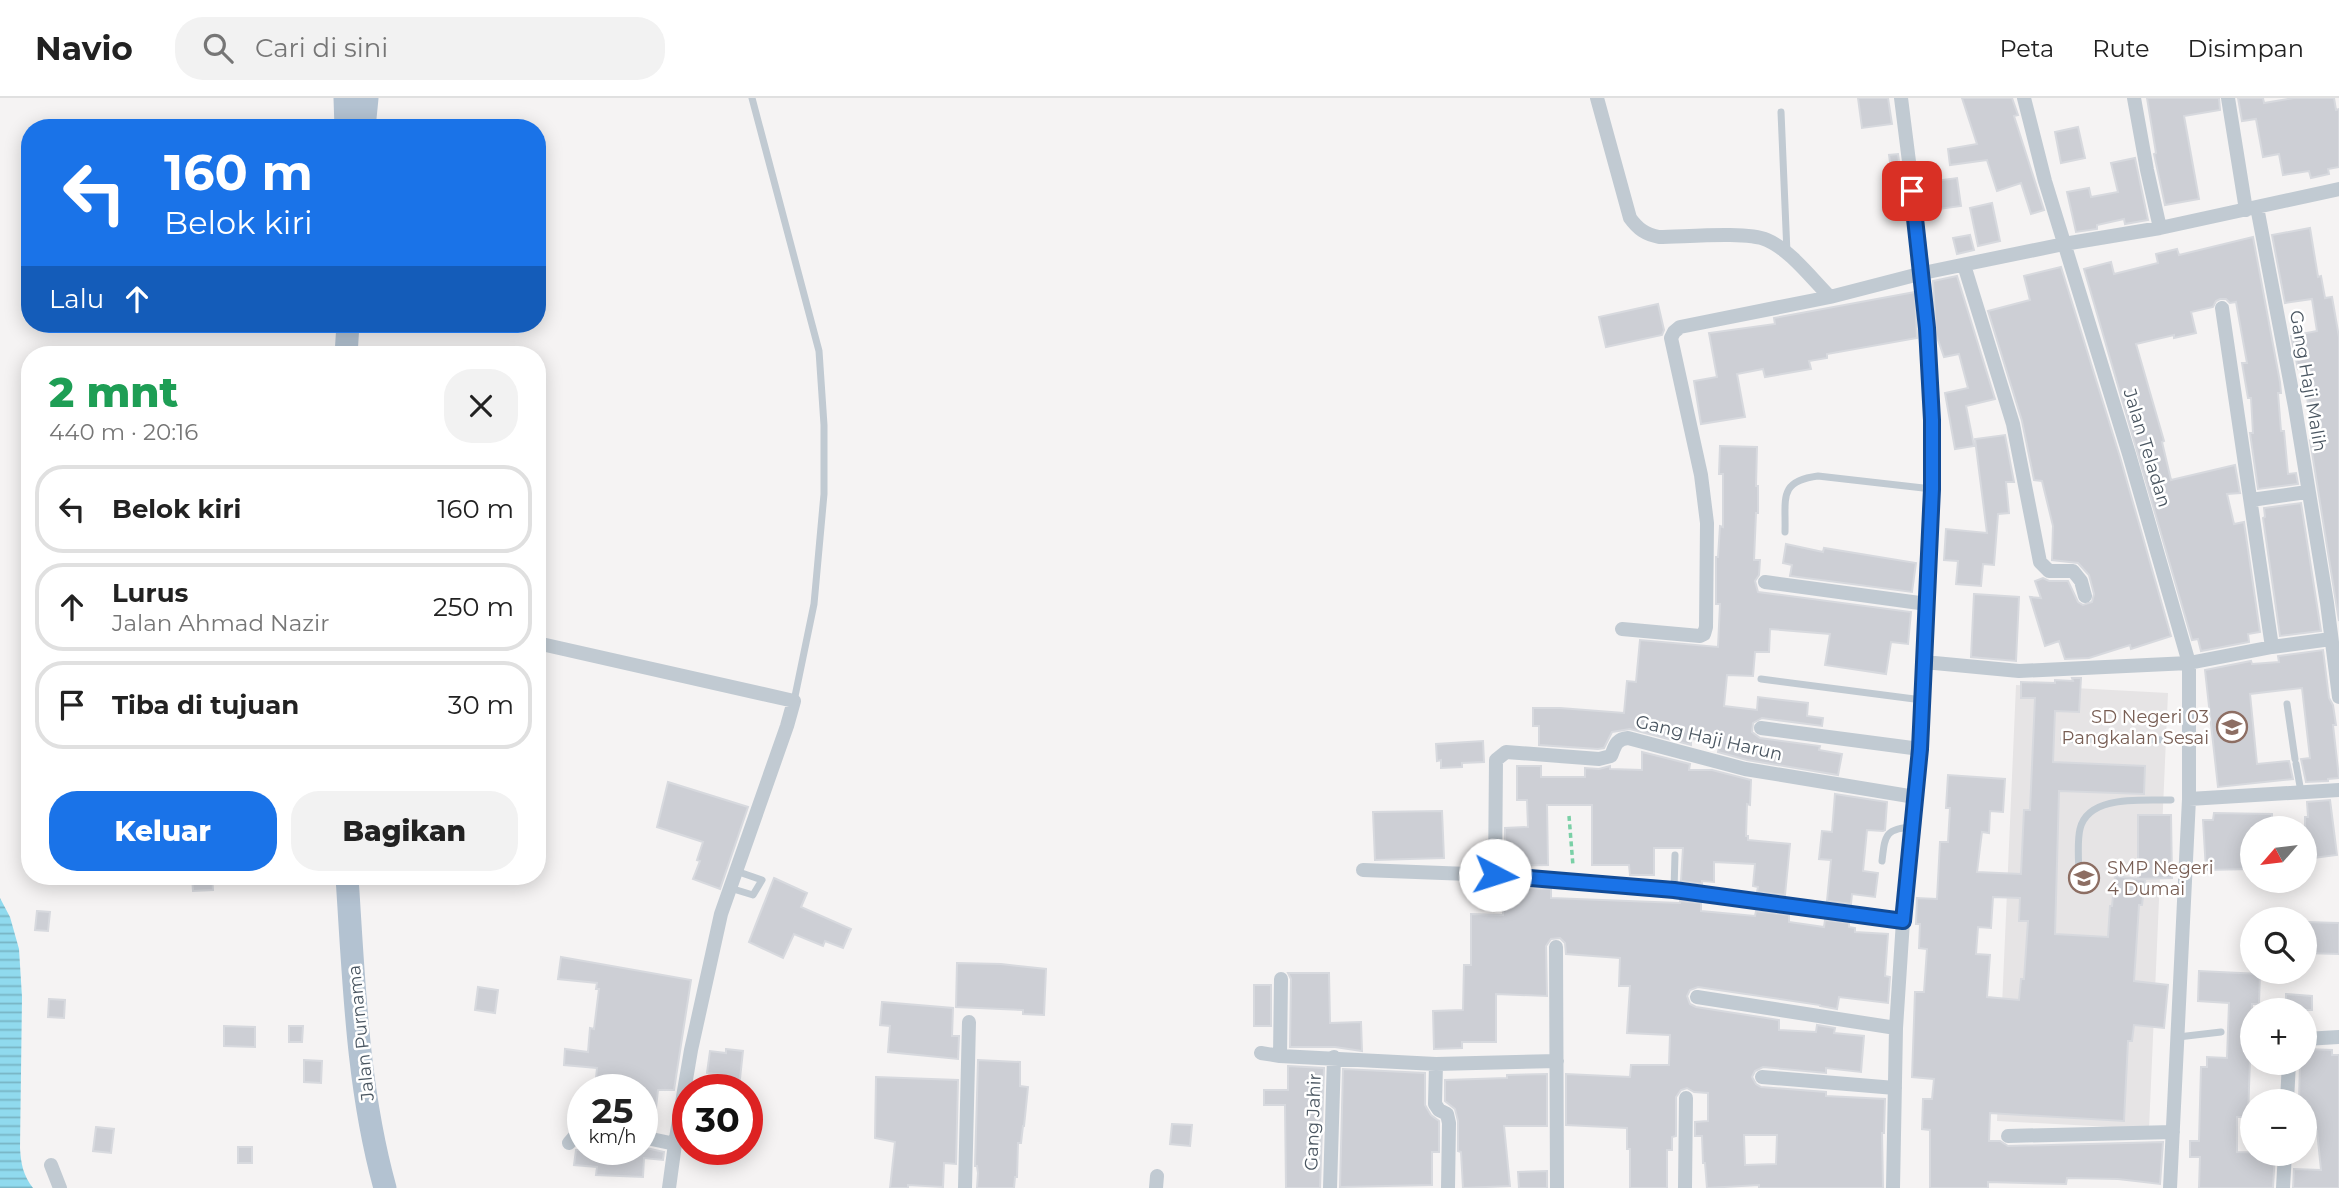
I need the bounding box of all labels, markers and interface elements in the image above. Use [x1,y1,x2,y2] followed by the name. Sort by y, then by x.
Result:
[175,17,665,80] search box
[35,28,133,68] text: Navio
[199,29,237,67] icon: search
[255,32,388,64] text: Cari di sini
[1999,34,2054,63] text: Peta
[2092,34,2150,63] text: Rute
[2188,34,2304,63] text: Disimpan
[164,143,313,202] text: 160 m
[49,147,140,238] icon: left
[1882,161,1942,221] pin
[1893,172,1931,210] icon: arrive
[164,203,313,242] text: Belok kiri
[118,280,156,318] icon: ahead
[49,283,104,315] text: Lalu
[2285,309,2331,453] street label: Gang Haji Malih
[49,366,178,418] text: 2 mnt
[444,369,518,443] button: close
[2118,385,2175,510] street label: Jalan Teladan
[49,418,198,446] text: 440 m · 20:16
[53,490,91,528] icon: left
[112,493,241,525] text: Belok kiri
[437,493,514,525] text: 160 m
[112,577,188,609] text: Lurus
[53,588,91,626] icon: ahead
[433,591,514,623] text: 250 m
[112,609,330,637] text: Jalan Ahmad Nazir
[53,686,91,724] icon: arrive
[112,689,299,721] text: Tiba di tujuan
[448,689,514,721] text: 30 m
[2061,706,2209,749] place label: SD Negeri 03 Pangkalan Sesai
[1633,710,1785,766] street label: Gang Haji Harun
[2215,710,2249,744] school or university icon: SD Negeri 03 Pangkalan Sesai
[49,791,277,871] button: Keluar
[291,791,518,871] button: Bagikan
[2240,816,2317,892] north arrow
[2240,816,2317,1166] map controls
[1458,838,1532,912] position arrow
[2107,857,2214,900] place label: SMP Negeri 4 Dumai
[2067,861,2101,895] school or university icon: SMP Negeri 4 Dumai
[2240,907,2317,984] button: search
[343,964,379,1103] street label: Jalan Purnama
[2240,998,2317,1075] button: +
[1300,1073,1326,1171] street label: Gang Jahir
[672,1074,763,1165] speed limit sign: 30
[592,1089,633,1132] text: 25
[2240,1089,2317,1166] button: −
[588,1126,637,1148] text: km/h

